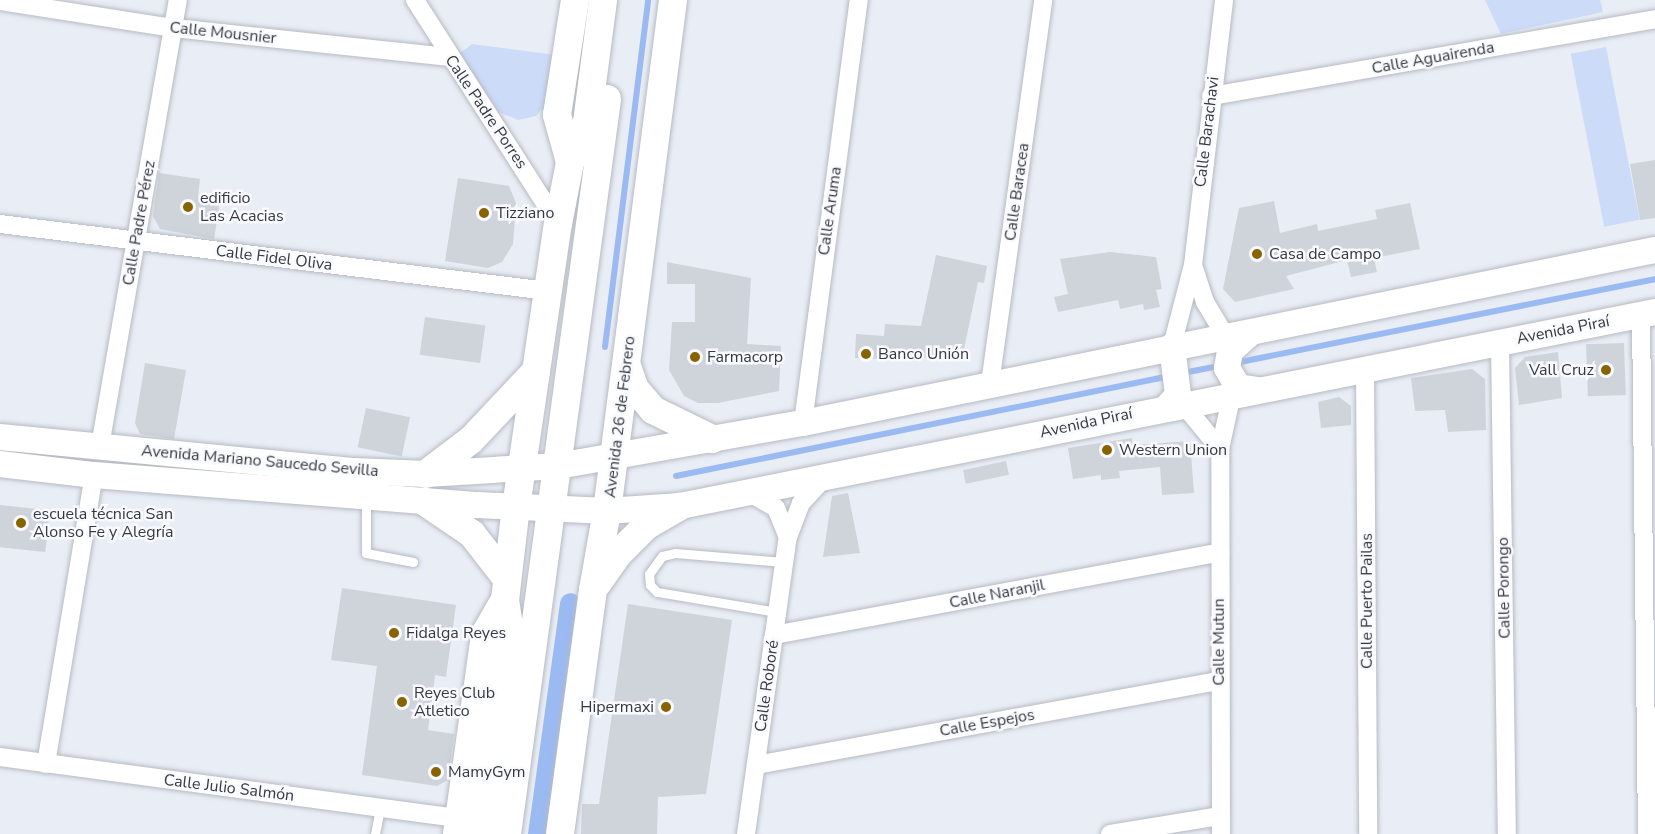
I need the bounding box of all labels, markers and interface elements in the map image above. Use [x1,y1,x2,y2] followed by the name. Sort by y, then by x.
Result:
[169,18,277,48] street label: Calle Mousnier
[1370,38,1496,78] street label: Calle Aguairenda
[441,51,531,173] street label: Calle Padre Porres
[1191,76,1223,188] street label: Calle Barachavi
[1001,142,1033,242] street label: Calle Baracea
[119,159,159,287] street label: Calle Padre Pérez
[814,165,846,257] street label: Calle Aruma
[200,188,284,226] place label: edificio Las Acacias
[181,200,195,214] marker: edificio Las Acacias
[496,203,554,223] place label: Tizziano
[477,206,491,220] marker: Tizziano
[215,241,333,275] street label: Calle Fidel Oliva
[1269,244,1381,264] place label: Casa de Campo
[1250,247,1264,261] marker: Casa de Campo
[1515,312,1611,348] street label: Avenida Piraí
[601,335,639,499] street label: Avenida 26 de Febrero
[878,344,969,364] place label: Banco Unión
[707,347,783,367] place label: Farmacorp
[859,347,873,361] marker: Banco Unión
[688,350,702,364] marker: Farmacorp
[1529,360,1594,380] place label: Vall Cruz
[1599,363,1613,377] marker: Vall Cruz
[1038,404,1134,442] street label: Avenida Piraí
[1119,440,1227,460] place label: Western Union
[140,441,380,481] street label: Avenida Mariano Saucedo Sevilla
[1100,443,1114,457] marker: Western Union
[33,504,174,542] place label: escuela técnica San Alonso Fe y Alegría
[14,516,28,530] marker: escuela técnica San Alonso Fe y Alegría
[1357,533,1377,669] street label: Calle Puerto Pailas
[1494,537,1514,639] street label: Calle Porongo
[948,575,1046,613] street label: Calle Naranjil
[1209,598,1229,686] street label: Calle Mutun
[406,623,506,643] place label: Fidalga Reyes
[387,626,401,640] marker: Fidalga Reyes
[751,639,783,733] street label: Calle Roboré
[414,683,495,721] place label: Reyes Club Atletico
[395,695,409,709] marker: Reyes Club Atletico
[580,697,654,717] place label: Hipermaxi
[659,700,673,714] marker: Hipermaxi
[938,705,1036,741] street label: Calle Espejos
[448,762,526,782] place label: MamyGym
[429,765,443,779] marker: MamyGym
[163,770,295,806] street label: Calle Julio Salmón

